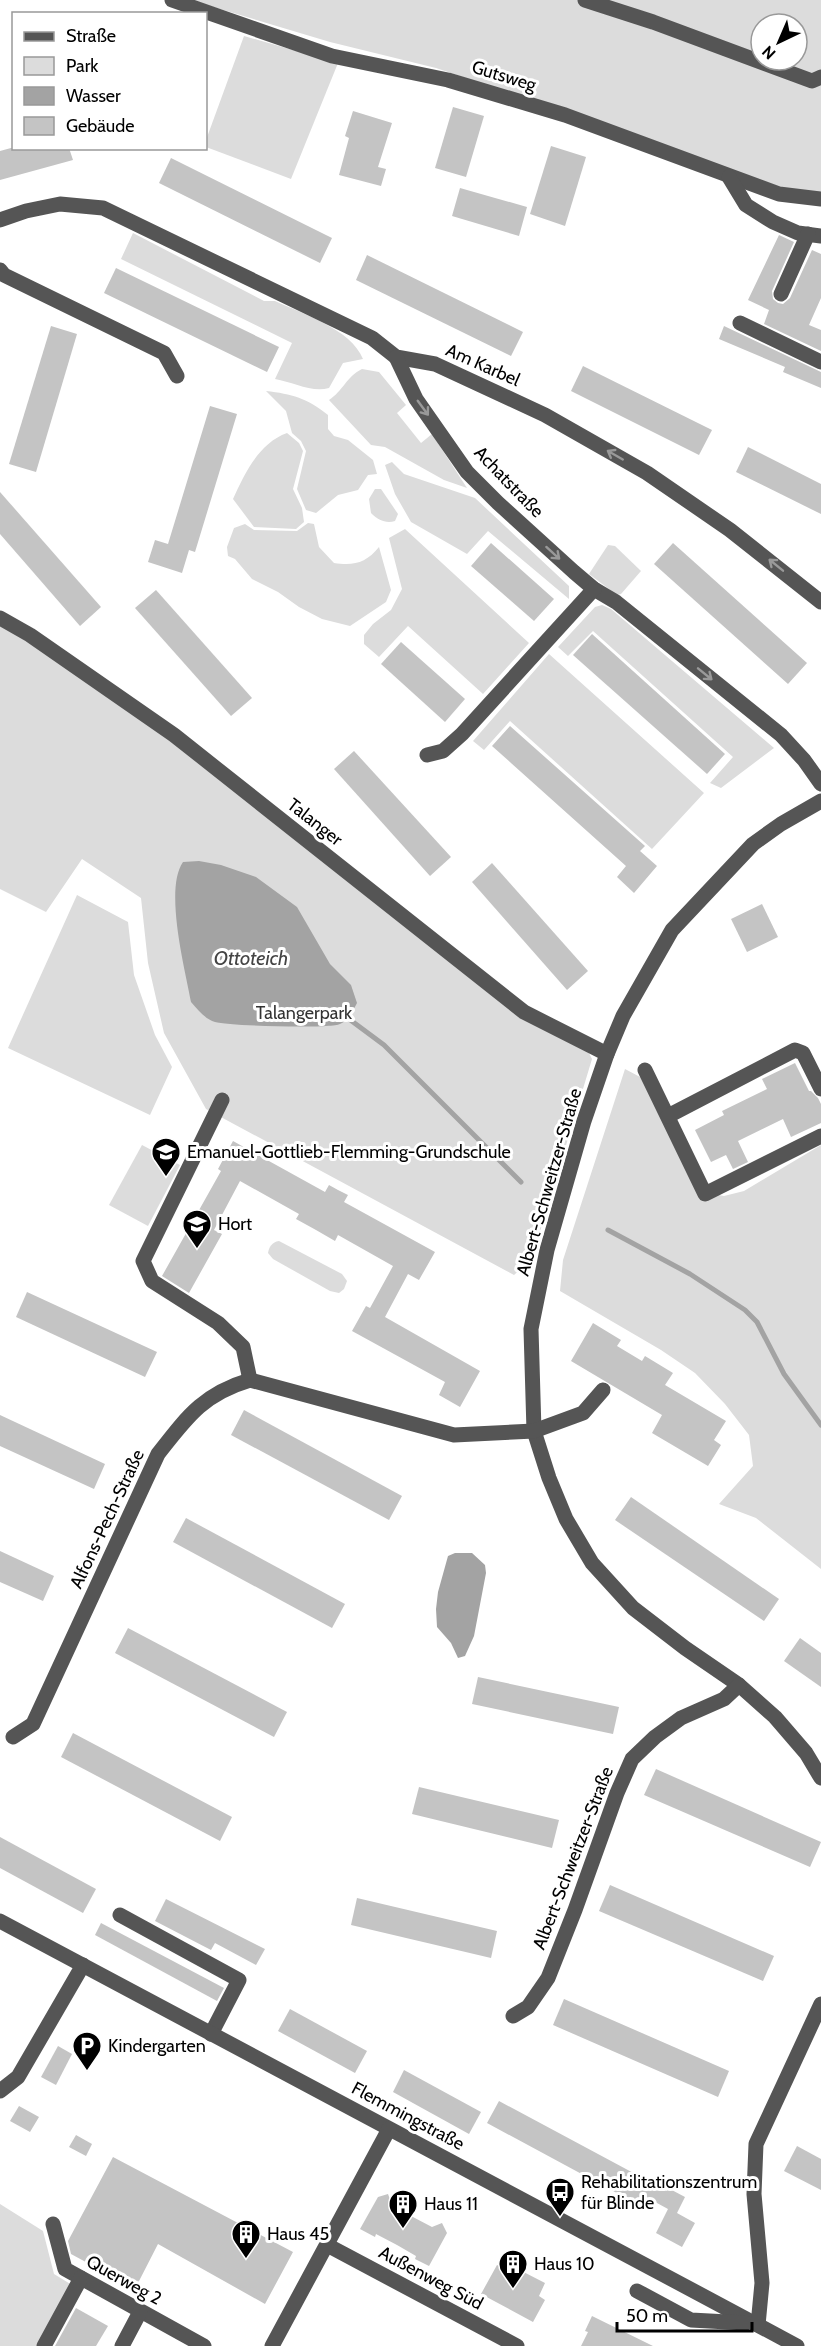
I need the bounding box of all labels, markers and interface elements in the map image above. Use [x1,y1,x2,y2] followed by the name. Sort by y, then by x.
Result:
[12,12,207,150] legend
[749,12,809,72] north arrow
[66,25,116,47] text: Straße
[758,42,780,63] text: N
[66,55,99,77] text: Park
[469,56,540,96] street label: Gutsweg
[66,85,121,107] text: Wasser
[66,115,135,137] text: Gebäude
[442,339,524,391] street label: Am Karbel
[417,400,429,416] one-way arrow
[470,442,548,522] street label: Achatstraße
[607,449,624,461] one-way arrow
[545,546,560,560] one-way arrow
[768,559,784,572] one-way arrow
[697,667,713,680] one-way arrow
[283,794,347,851] street label: Talanger
[214,946,288,970] water label: Ottoteich
[256,1002,353,1024] park label: Talangerpark
[512,1086,586,1278] street label: Albert-Schweitzer-Straße
[150,1136,182,1178] school or university icon: Emanuel-Gottlieb-Flemming-Grundschule
[187,1141,511,1163] place label: Emanuel-Gottlieb-Flemming-Grundschule
[181,1208,213,1250] school or university icon: Hort
[218,1213,252,1235] place label: Hort
[65,1446,149,1592] street label: Alfons-Pech-Straße
[528,1763,618,1953] street label: Albert-Schweitzer-Straße
[71,2030,103,2072] parking icon: Kindergarten
[108,2035,206,2057] place label: Kindergarten
[348,2077,468,2155] street label: Flemmingstraße
[581,2171,757,2214] place label: Rehabilitationszentrum für Blinde
[544,2176,576,2218] bus stop icon: Rehabilitationszentrum für Blinde
[387,2188,419,2230] building icon: Haus 11
[424,2193,478,2215] place label: Haus 11
[230,2218,262,2260] building icon: Haus 45
[267,2223,329,2245] place label: Haus 45
[375,2241,487,2315] street label: Außenweg Süd
[497,2248,529,2290] building icon: Haus 10
[82,2250,166,2310] street label: Querweg 2
[534,2253,595,2275] place label: Haus 10
[617,2295,752,2333] scale bar
[626,2305,668,2327] text: 50 m

